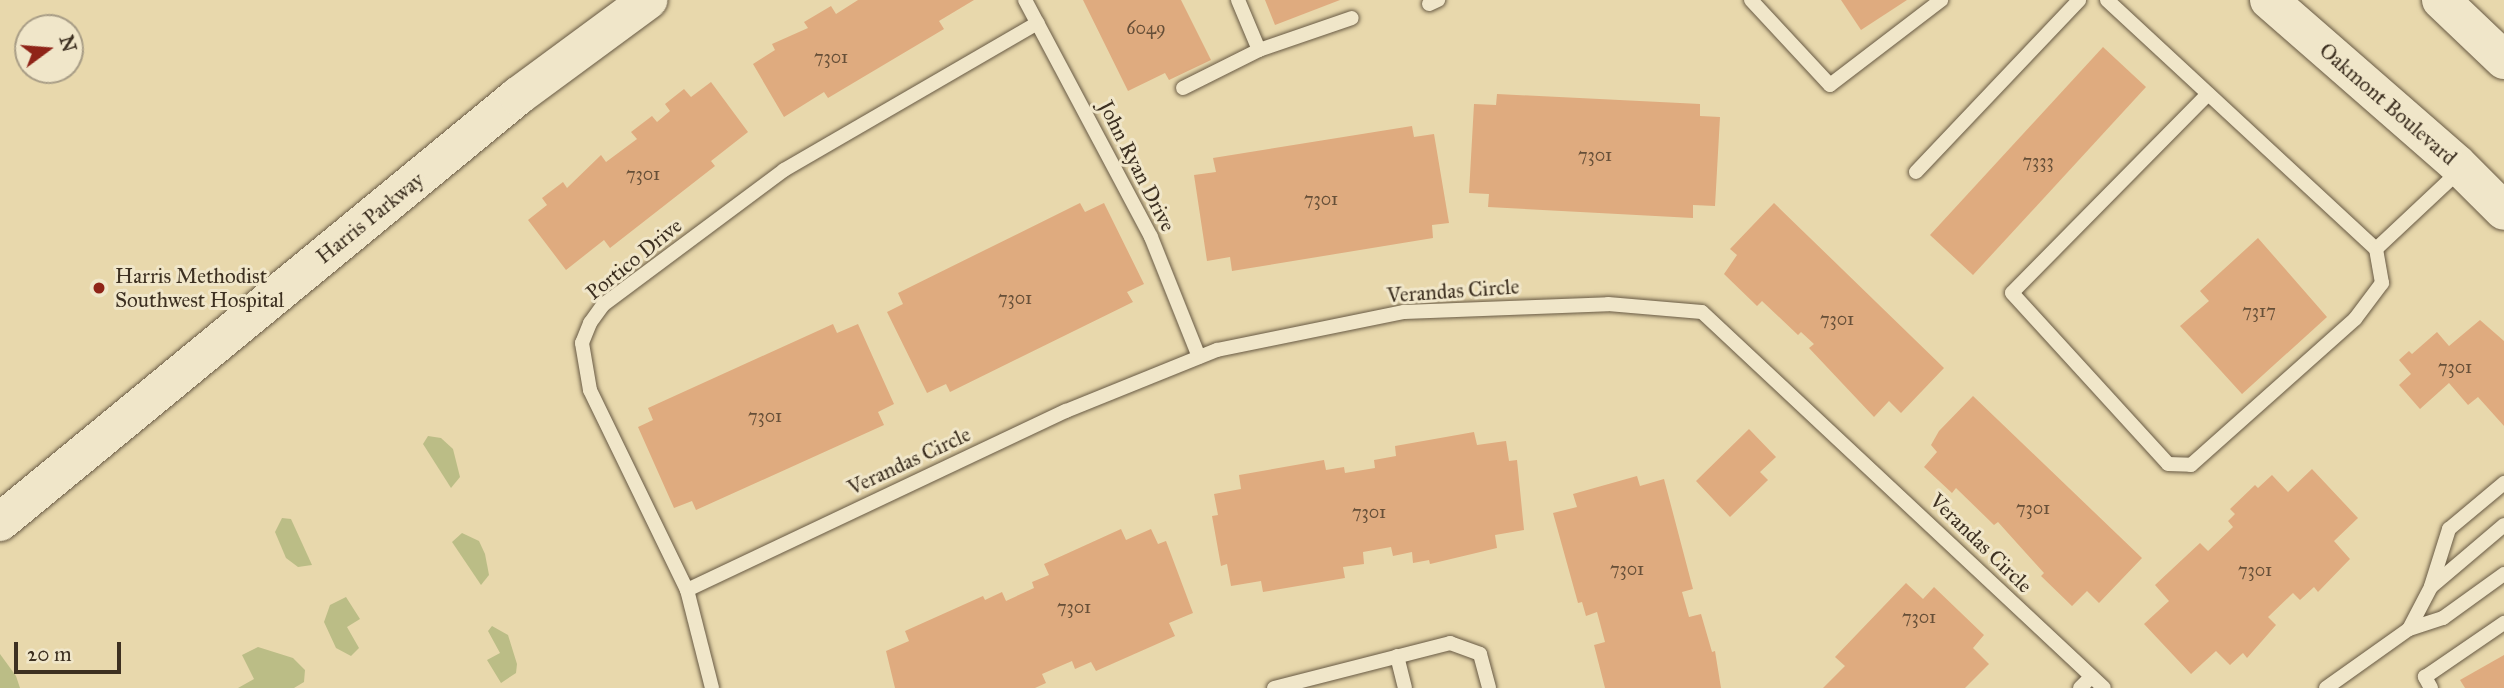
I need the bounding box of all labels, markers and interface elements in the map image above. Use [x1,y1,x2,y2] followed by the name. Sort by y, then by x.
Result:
[14,14,84,84] north arrow
[1126,17,1166,39] house number: 6049
[54,33,81,55] text: N
[2314,38,2462,170] street label: Oakmont Boulevard
[814,46,848,68] house number: 7301
[1093,96,1181,236] street label: John Ryan Drive
[1578,144,1612,166] house number: 7301
[2022,150,2054,172] house number: 7333
[626,163,660,185] house number: 7301
[311,167,429,269] street label: Harris Parkway
[1304,188,1338,210] house number: 7301
[581,213,687,305] street label: Portico Drive
[115,263,284,313] place label: Harris Methodist Southwest Hospital
[1386,274,1520,308] street label: Verandas Circle
[89,278,109,298] marker: Harris Methodist Southwest Hospital
[998,287,1032,309] house number: 7301
[2242,300,2276,322] house number: 7317
[1820,308,1854,330] house number: 7301
[2438,356,2472,378] house number: 7301
[748,405,782,427] house number: 7301
[844,422,974,500] street label: Verandas Circle
[1925,488,2037,598] street label: Verandas Circle
[2016,497,2050,519] house number: 7301
[1352,501,1386,523] house number: 7301
[1610,558,1644,580] house number: 7301
[2238,559,2272,581] house number: 7301
[1057,596,1091,618] house number: 7301
[1902,606,1936,628] house number: 7301
[18,628,124,672] scale bar
[27,641,72,667] text: 20 m

